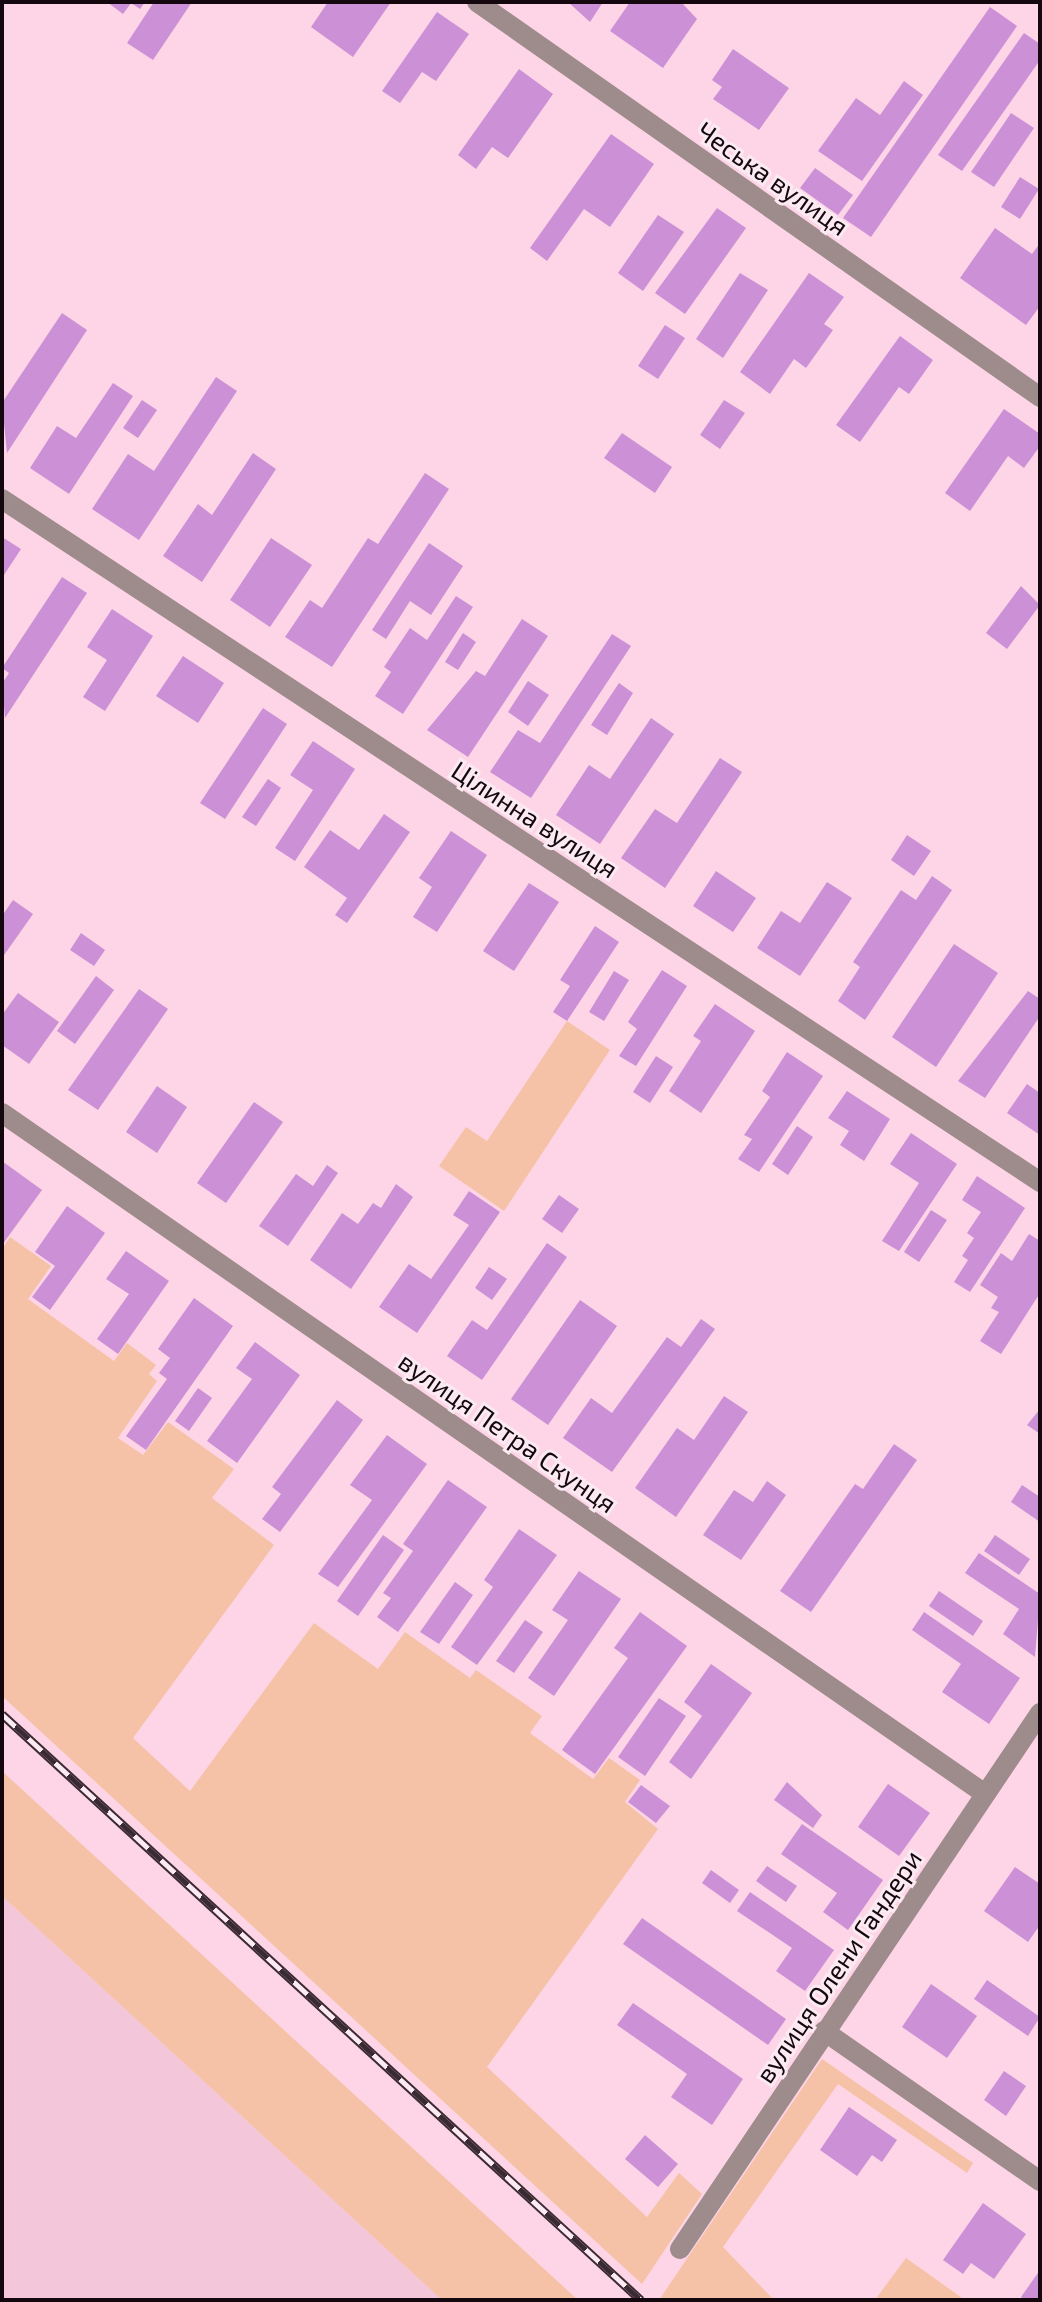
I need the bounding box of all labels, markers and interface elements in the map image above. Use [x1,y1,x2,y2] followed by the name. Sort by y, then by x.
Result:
[691,114,855,242] street label: Чеська вулиця
[446,754,624,884] street label: Цілинна вулиця
[393,1345,623,1519] street label: вулиця Петра Скунця
[748,1844,928,2088] street label: вулиця Олени Гандери

